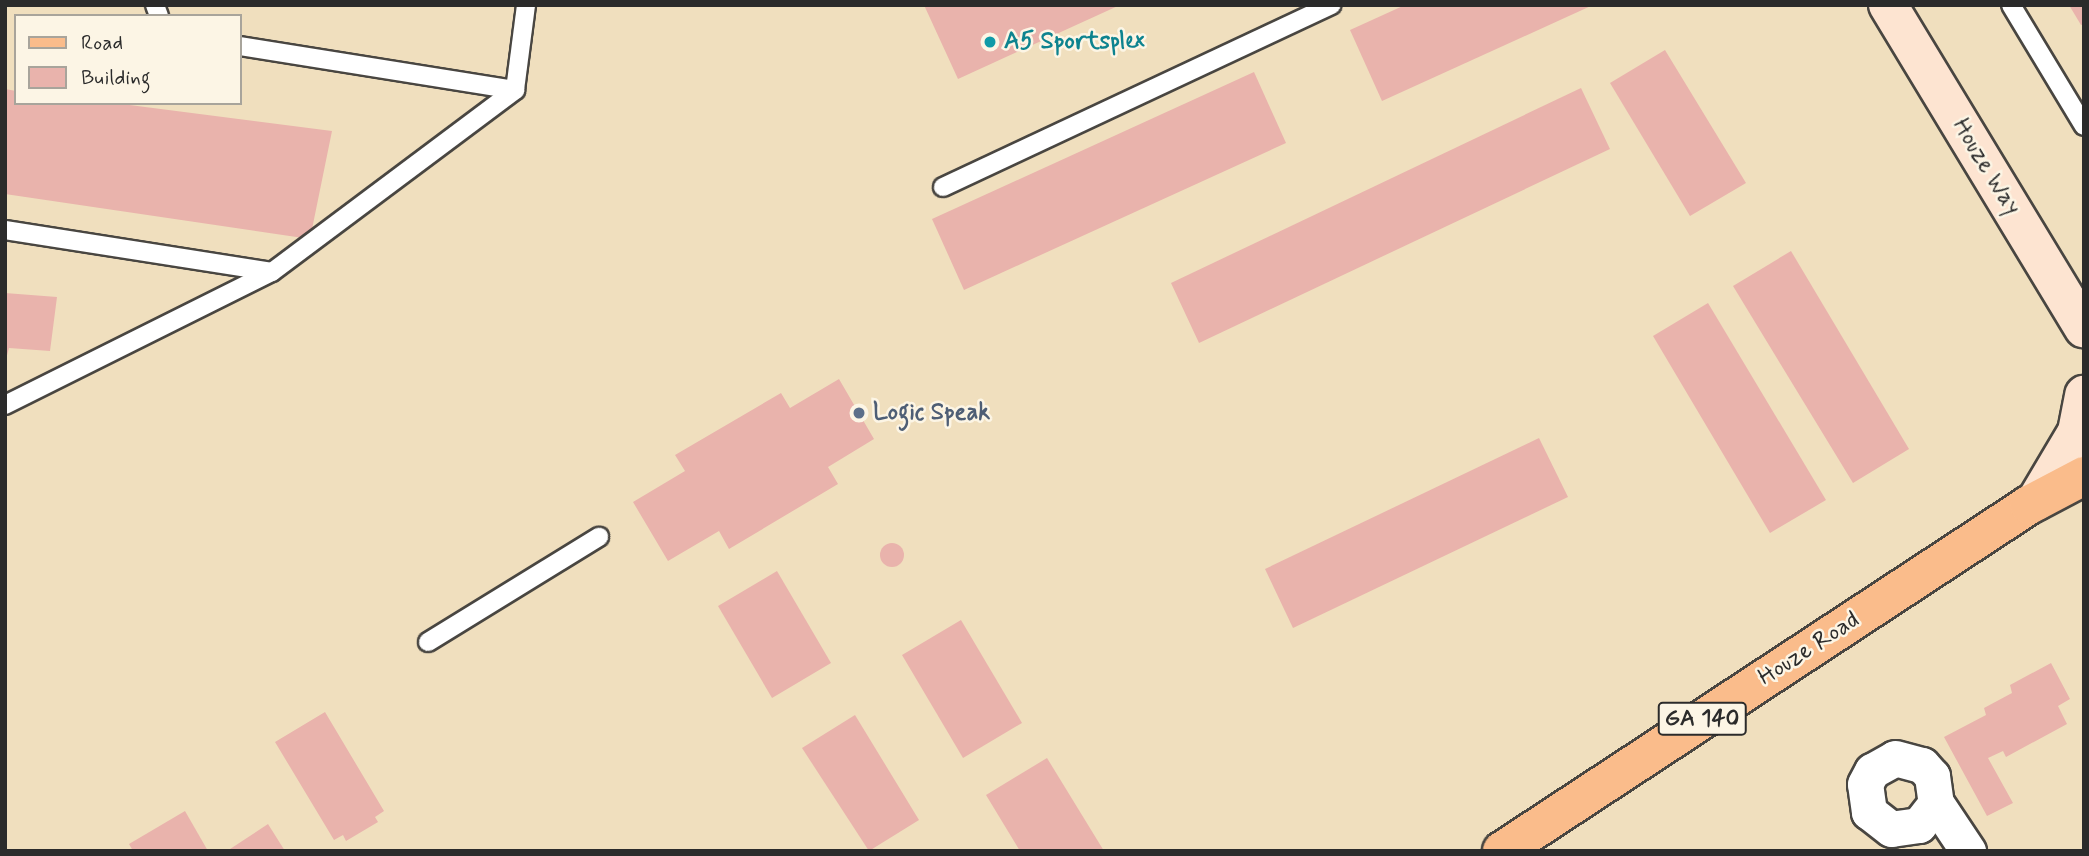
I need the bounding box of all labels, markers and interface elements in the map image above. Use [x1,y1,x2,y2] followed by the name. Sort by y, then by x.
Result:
[14,14,242,105] legend
[1004,28,1145,56] place label: A5 Sportsplex
[81,29,123,57] text: Road
[982,34,998,50] marker: A5 Sportsplex
[81,64,151,92] text: Building
[1945,112,2027,222] street label: Houze Way
[873,399,990,427] place label: Logic Speak
[851,405,867,421] marker: Logic Speak
[1754,606,1864,692] street label: Houze Road
[1656,699,1748,738] road number: GA 140

